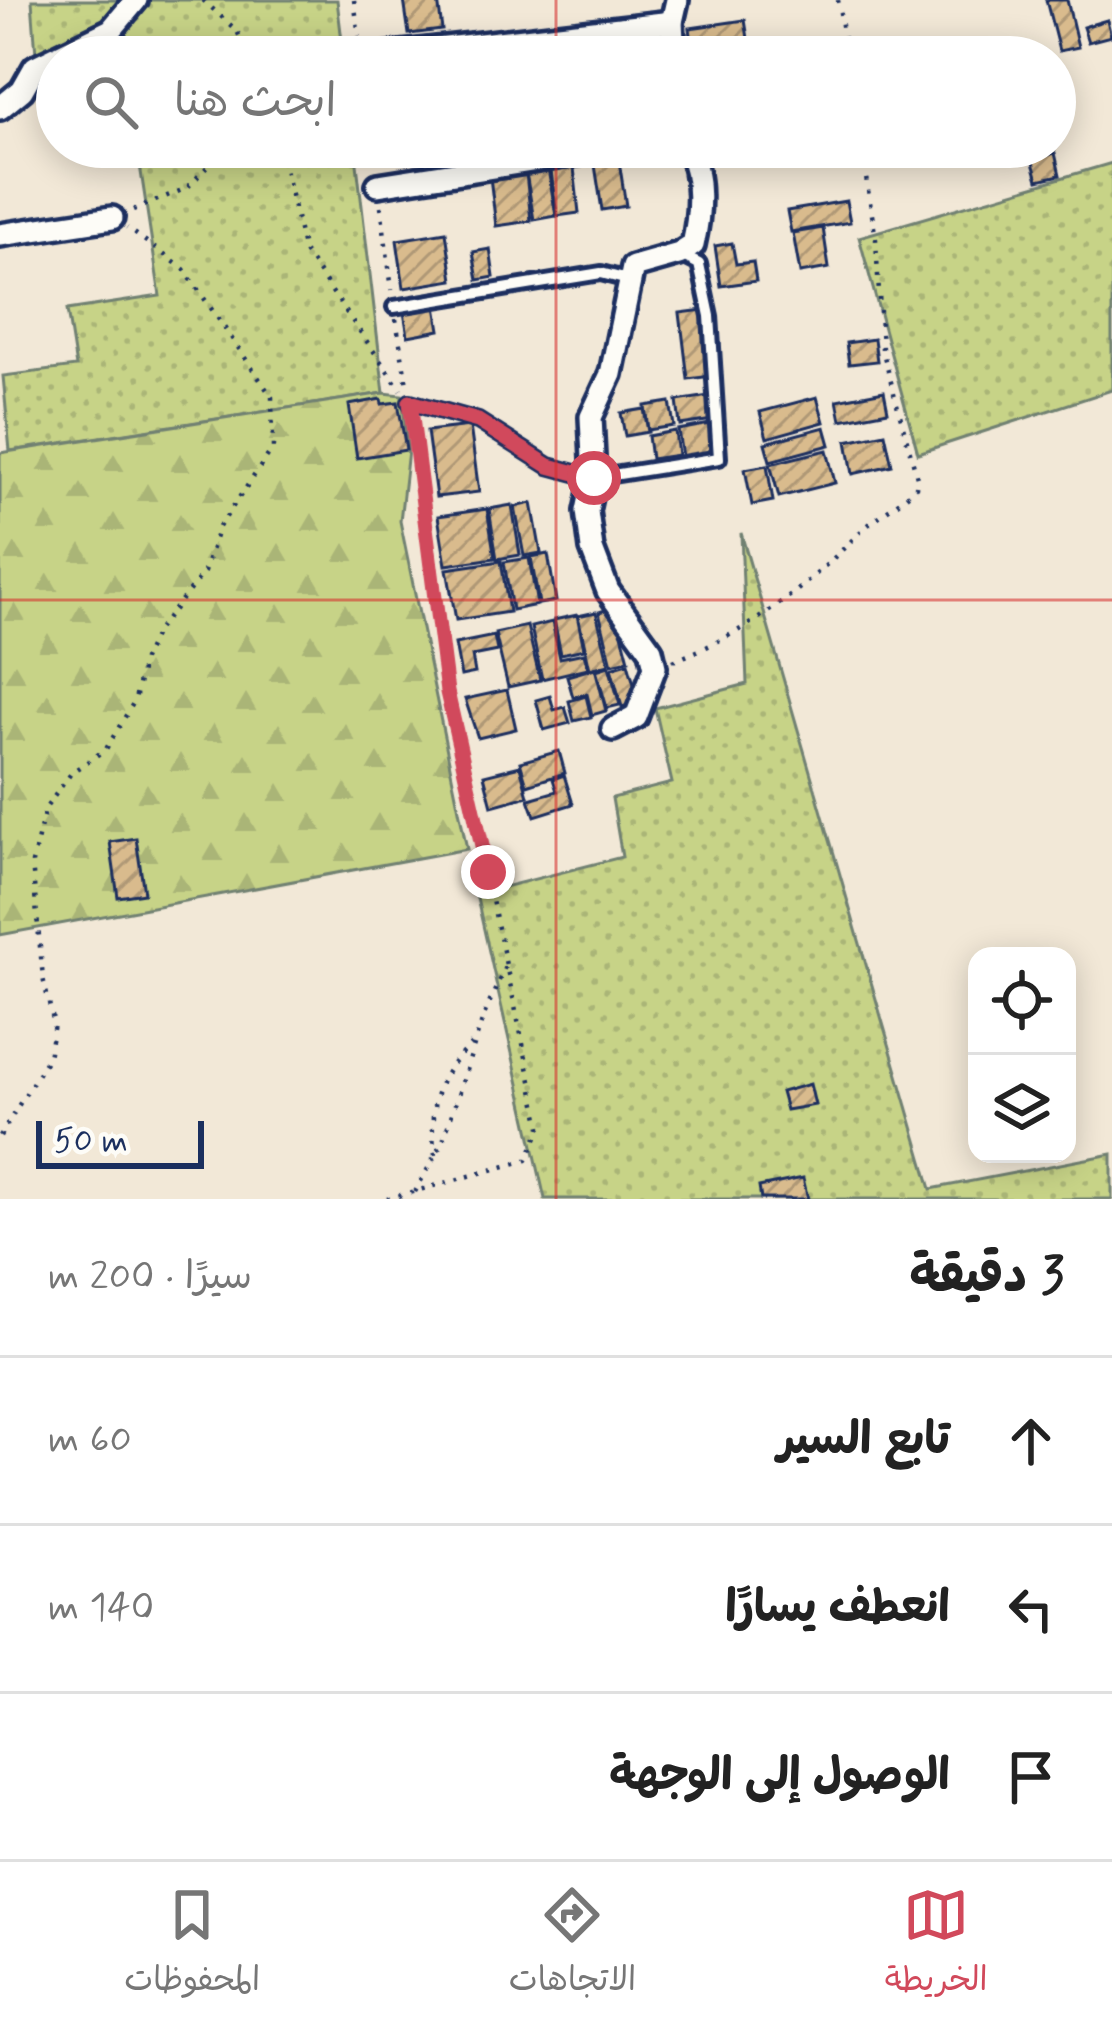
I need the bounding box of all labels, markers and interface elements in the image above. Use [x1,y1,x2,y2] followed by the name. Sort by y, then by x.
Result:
[36,36,1076,168] search box
[78,69,144,135] icon: search
[174,73,337,132] text: ابحث هنا
[567,451,621,505] route start
[461,845,515,899] route end
[968,947,1076,1163] map controls
[968,947,1076,1055] button: locate
[968,1055,1076,1163] button: layers
[36,1115,204,1168] scale bar
[54,1120,128,1164] text: 50 m
[910,1244,1064,1310] text: 3 دقيقة
[48,1252,252,1303] text: سيرًا · 200 m
[998,1408,1064,1474] icon: ahead
[777,1411,950,1470] text: تابع السير
[48,1415,132,1466] text: 60 m
[998,1576,1064,1642] icon: left
[725,1579,950,1638] text: انعطف يسارًا
[48,1583,154,1634] text: 140 m
[998,1744,1064,1810] icon: arrive
[609,1747,950,1806] text: الوصول إلى الوجهة
[124,1882,260,2008] tab: المحفوظات
[509,1882,636,2008] tab: الاتجاهات
[885,1882,988,2008] tab: الخريطة

